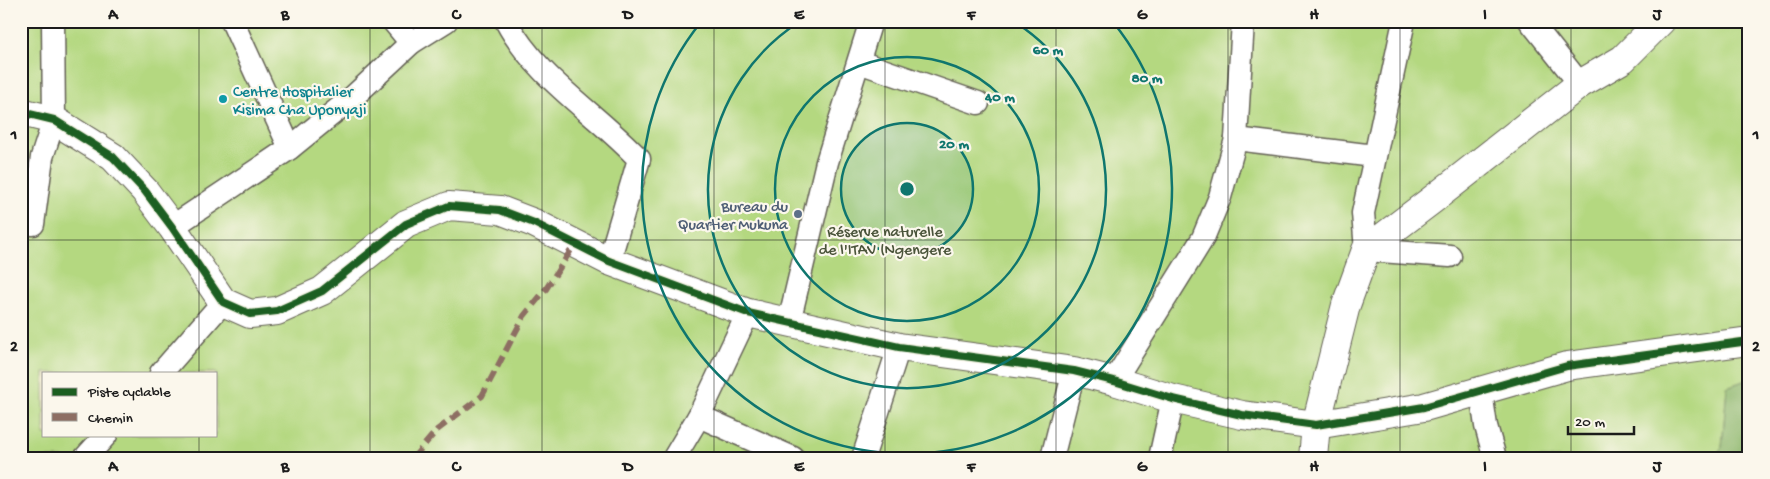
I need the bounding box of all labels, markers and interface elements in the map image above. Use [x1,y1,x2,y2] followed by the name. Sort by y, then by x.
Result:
[107,7,119,26] text: A
[280,7,290,26] text: B
[451,7,462,26] text: C
[621,7,634,26] text: D
[794,7,805,26] text: E
[966,7,977,26] text: F
[1137,7,1148,26] text: G
[1309,7,1319,26] text: H
[1483,7,1487,26] text: I
[1652,7,1663,26] text: J
[1033,42,1064,60] text: 60 m
[1132,70,1163,88] text: 80 m
[233,84,367,121] place label: Centre Hospitalier Kisima Cha Uponyaji
[984,89,1015,107] text: 40 m
[217,93,229,105] marker: Centre Hospitalier Kisima Cha Uponyaji
[10,127,17,146] text: 1
[1752,127,1759,146] text: 1
[939,136,969,154] text: 20 m
[898,180,916,198] centre of rings
[678,199,789,236] place label: Bureau du Quartier Mukuna
[792,208,804,220] marker: Bureau du Quartier Mukuna
[819,224,952,261] park label: Réserve naturelle de l'ITAV (Ngengere
[10,339,18,358] text: 2
[1752,339,1760,358] text: 2
[42,372,218,436] legend
[87,384,171,402] text: Piste cyclable
[1568,404,1634,436] scale bar
[88,410,133,428] text: Chemin
[1575,414,1605,432] text: 20 m
[107,459,119,478] text: A
[280,459,290,478] text: B
[451,459,462,478] text: C
[621,459,634,478] text: D
[794,459,805,478] text: E
[966,459,977,478] text: F
[1137,459,1148,478] text: G
[1309,459,1319,478] text: H
[1483,459,1487,478] text: I
[1652,459,1663,478] text: J

